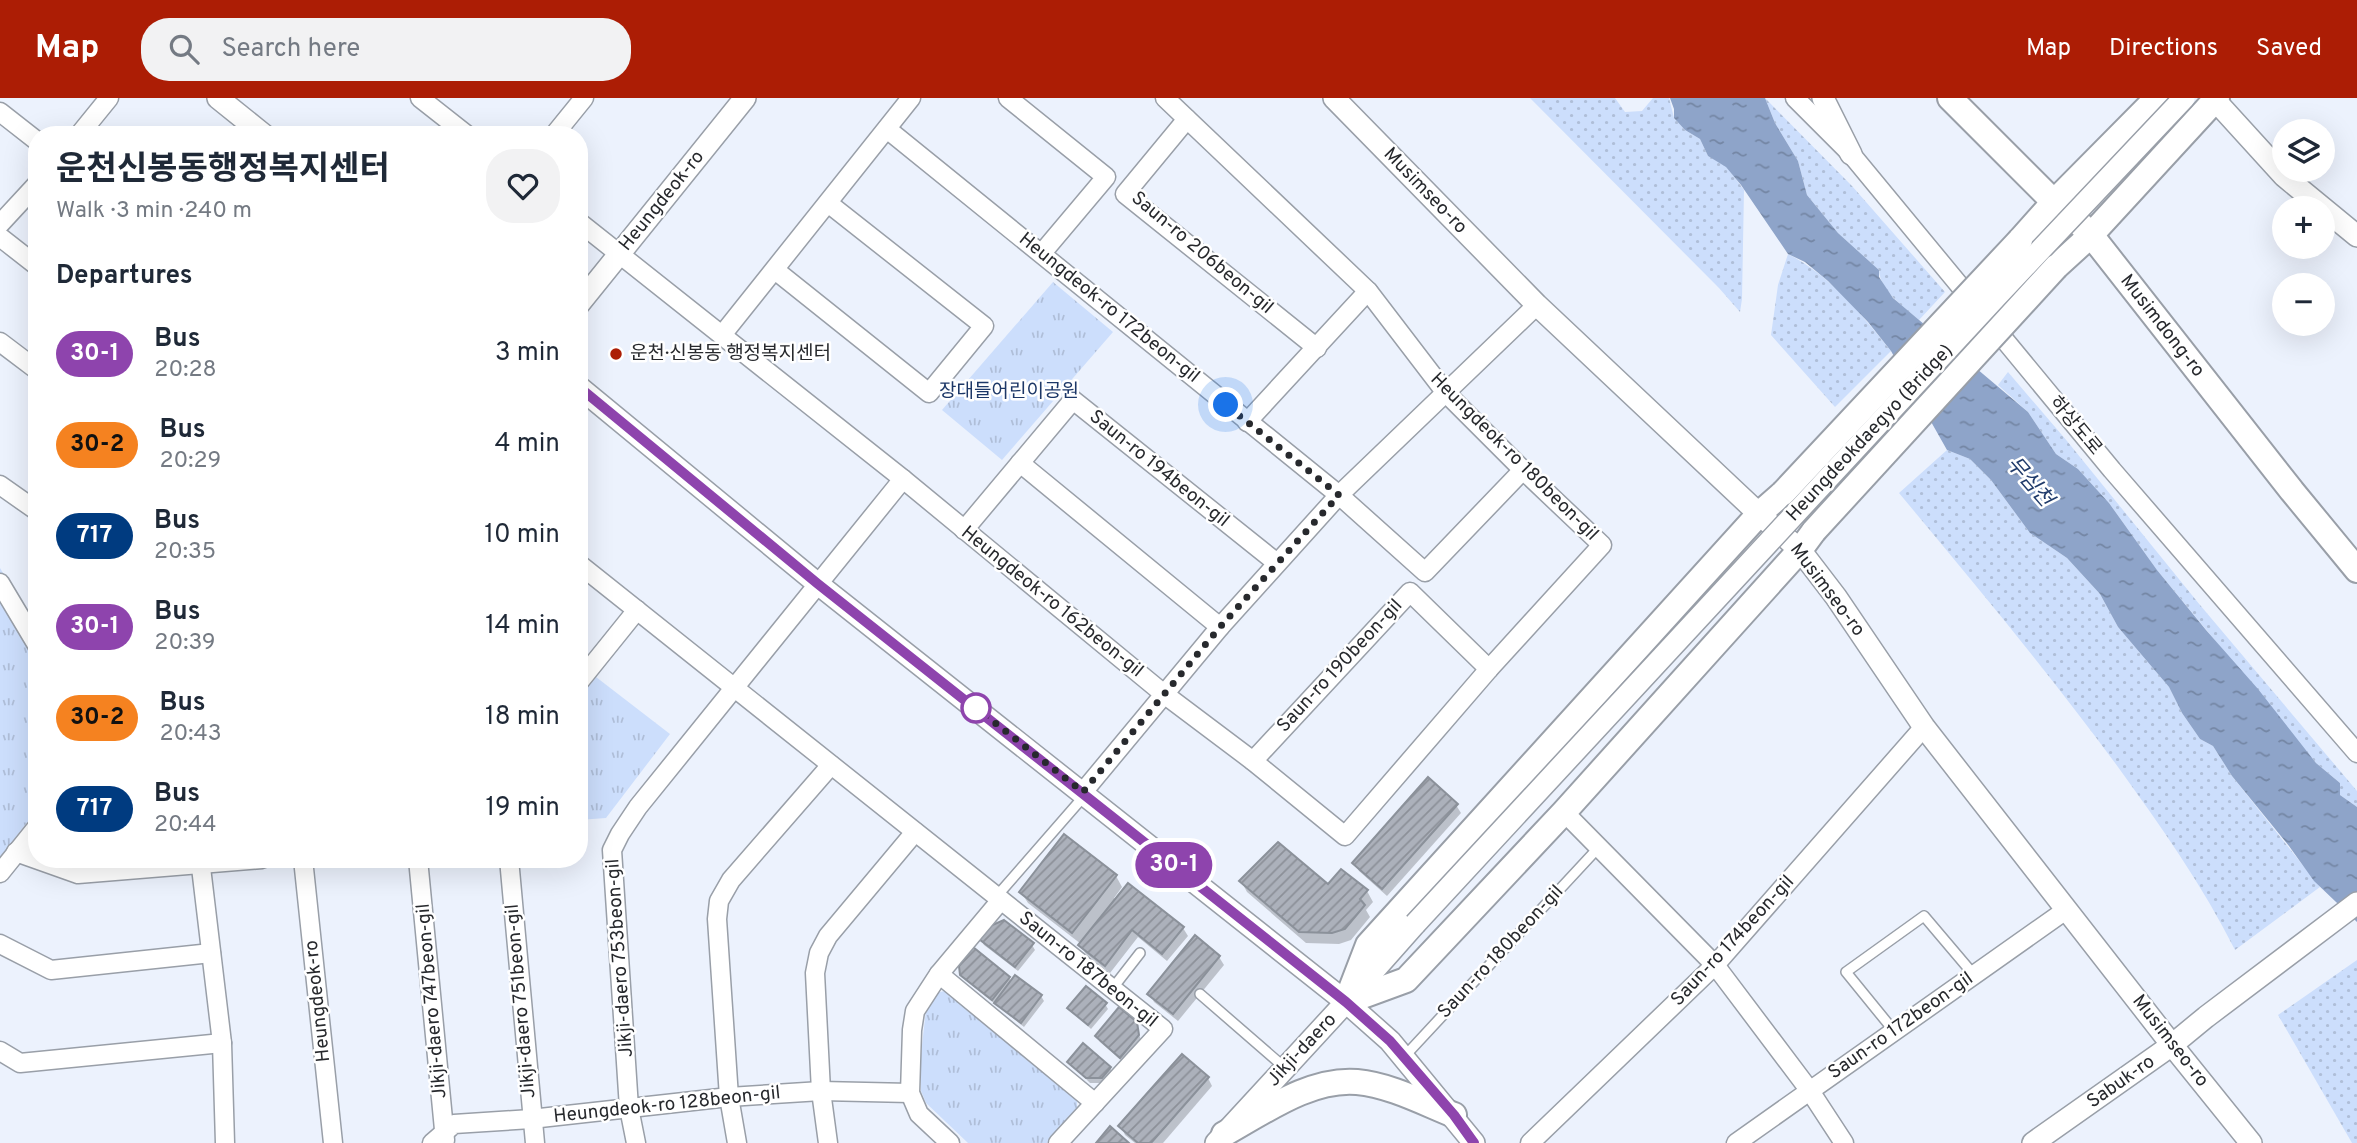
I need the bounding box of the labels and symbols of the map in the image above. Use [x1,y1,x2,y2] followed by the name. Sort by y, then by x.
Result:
[1378,143,1472,239] street label: Musimseo-ro
[614,146,710,256] street label: Heungdeok-ro
[1126,186,1278,320] street label: Saun-ro 206beon-gil
[1014,228,1204,388] street label: Heungdeok-ro 172beon-gil
[2114,270,2210,382] street label: Musimdong-ro
[1781,339,1959,527] street label: Heungdeokdaegyo (Bridge)
[630,342,831,366] place label: 운천·신봉동 행정복지센터
[608,346,624,362] marker: 운천·신봉동 행정복지센터
[1425,368,1603,546] street label: Heungdeok-ro 180beon-gil
[939,380,1079,404] park label: 장대들어린이공원
[1208,387,1243,422] your location
[2043,392,2107,460] street label: 하상도로
[1084,405,1234,533] street label: Saun-ro 194beon-gil
[2000,451,2060,515] water label: 무심천
[956,521,1148,683] street label: Heungdeok-ro 162beon-gil
[1784,539,1870,641] street label: Musimseo-ro
[1272,594,1408,738] street label: Saun-ro 190beon-gil
[961,693,991,723] unlabelled marker
[1125,842,1223,888] line badge: 30-1
[601,858,639,1058] street label: Jikji-daero 753beon-gil
[1666,871,1800,1011] street label: Saun-ro 174beon-gil
[1433,880,1569,1024] street label: Saun-ro 180beon-gil
[412,902,452,1100] street label: Jikji-daero 747beon-gil
[501,903,541,1099] street label: Jikji-daero 751beon-gil
[1014,907,1162,1033] street label: Saun-ro 187beon-gil
[300,939,336,1063] street label: Heungdeok-ro
[1824,967,1978,1085] street label: Saun-ro 172beon-gil
[2126,990,2214,1092] street label: Musimseo-ro
[1262,1008,1342,1092] street label: Jikji-daero
[2082,1050,2160,1114] street label: Sabuk-ro
[552,1081,782,1129] street label: Heungdeok-ro 128beon-gil

